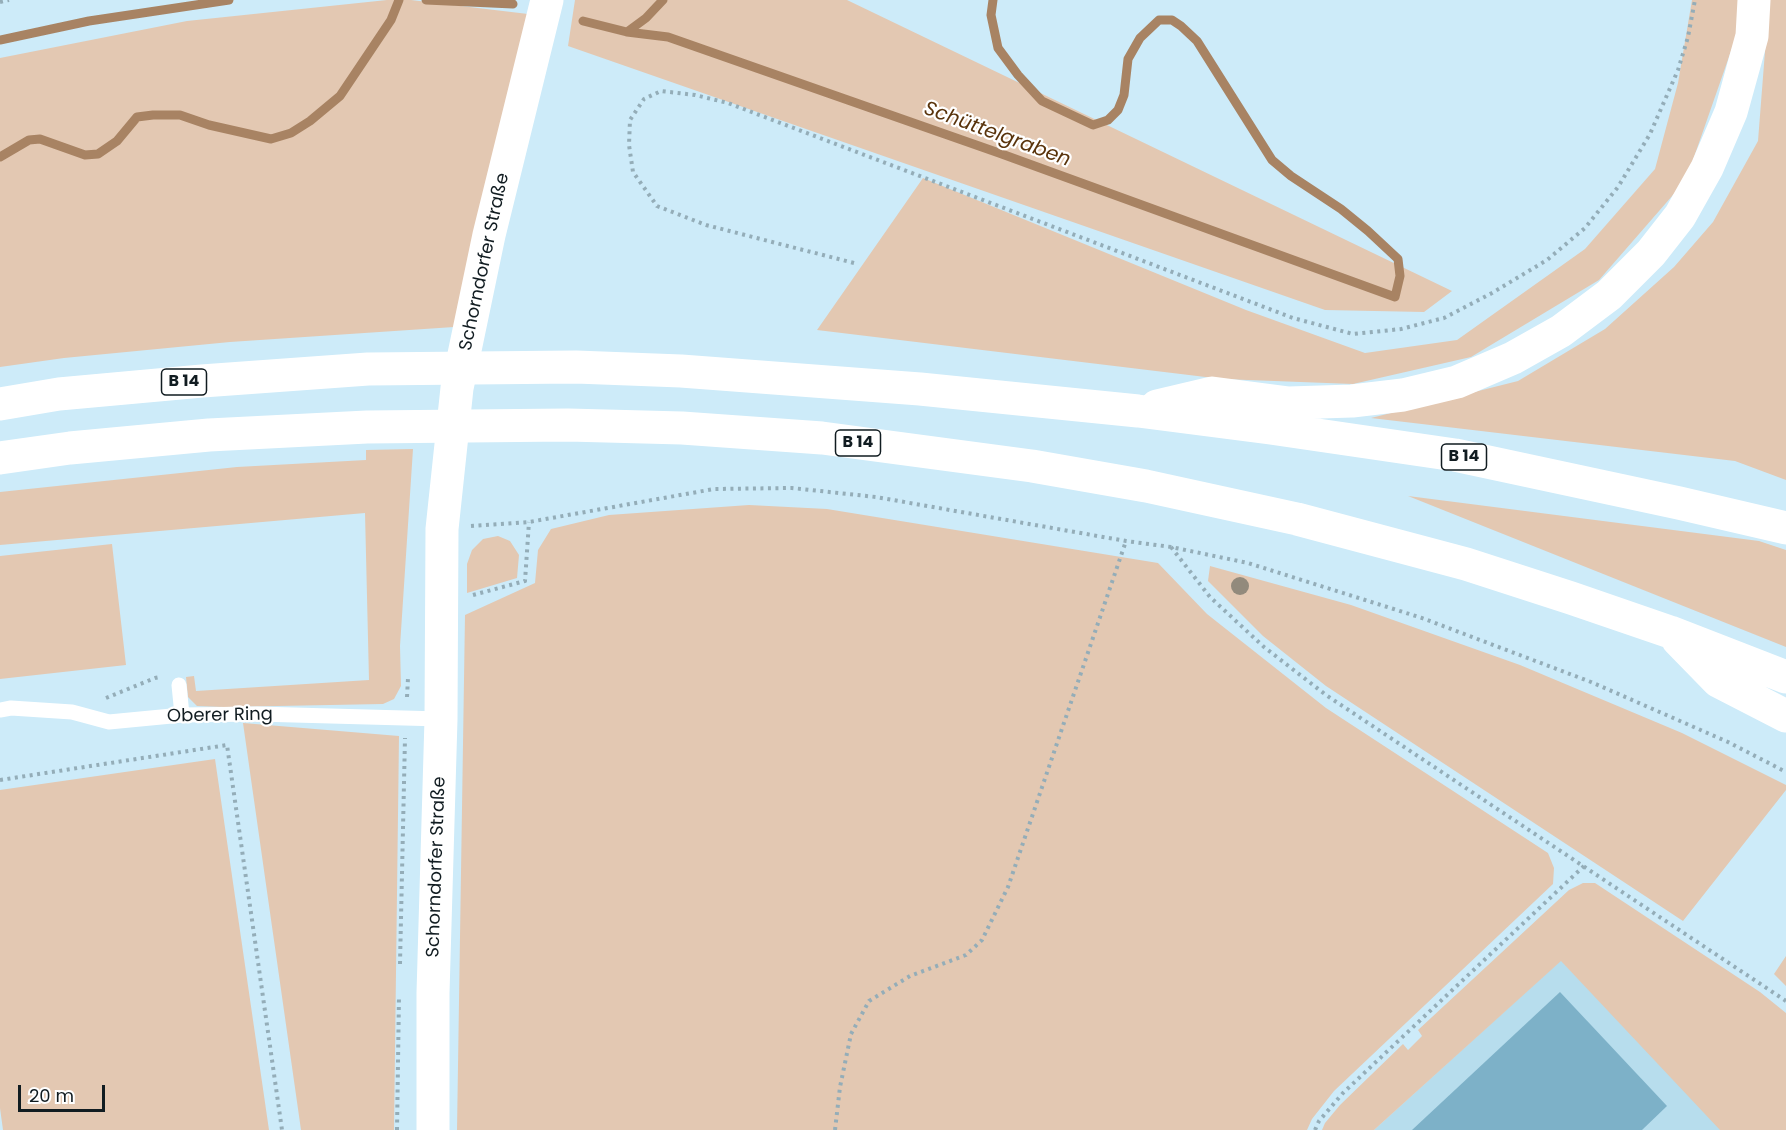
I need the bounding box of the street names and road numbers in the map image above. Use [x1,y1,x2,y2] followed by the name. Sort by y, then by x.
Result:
[456,171,514,353] street label: Schorndorfer Straße
[162,369,207,395] road number: B 14
[836,430,880,456] road number: B 14
[1442,444,1486,470] road number: B 14
[167,704,273,728] street label: Oberer Ring
[423,776,451,958] street label: Schorndorfer Straße

